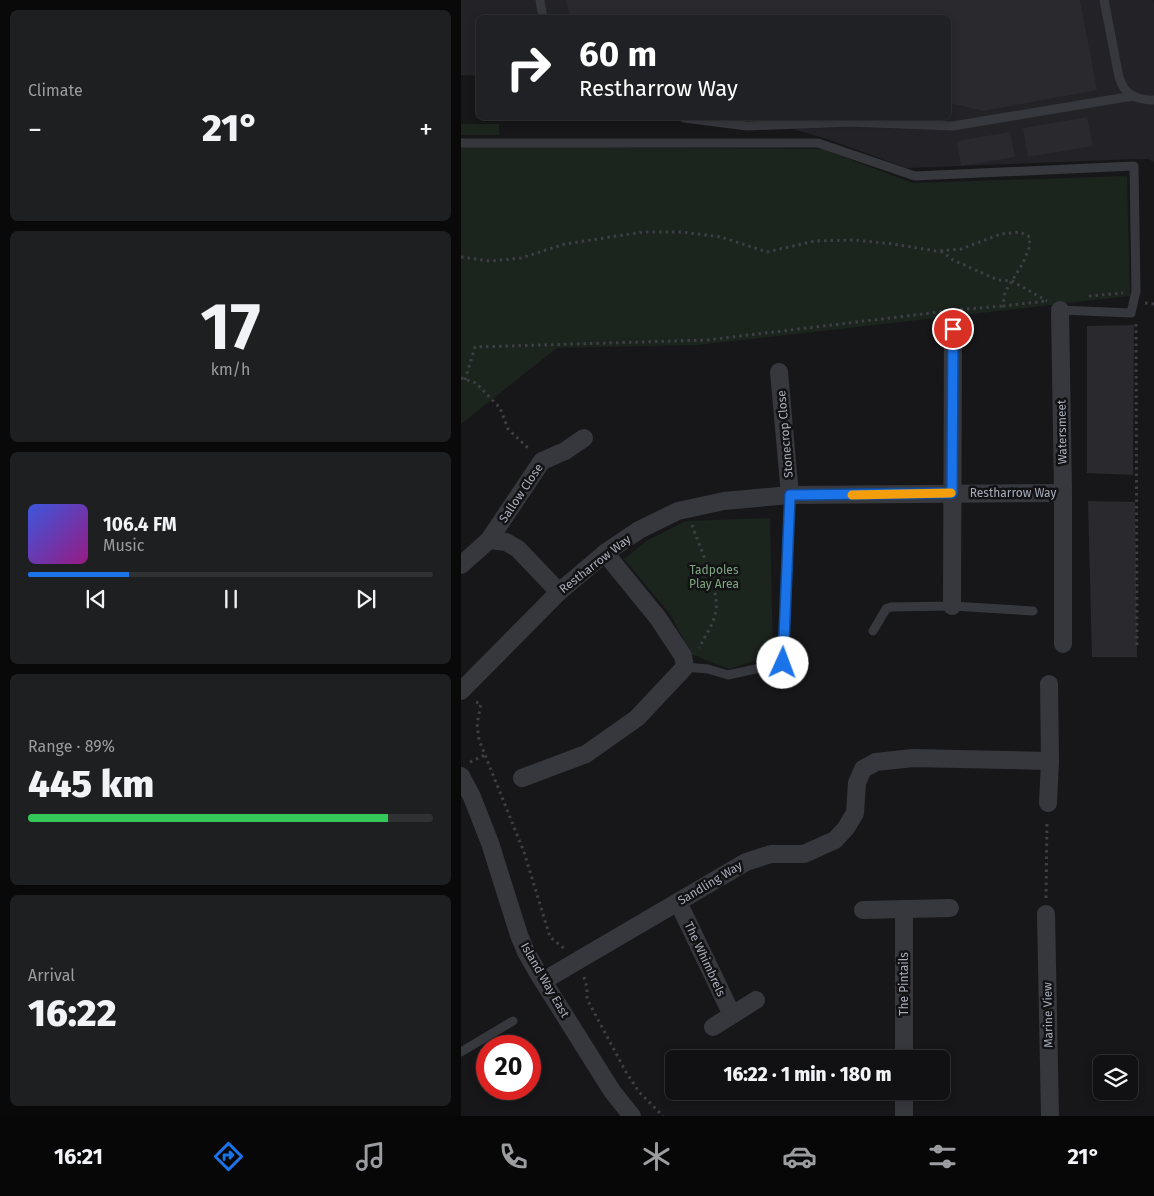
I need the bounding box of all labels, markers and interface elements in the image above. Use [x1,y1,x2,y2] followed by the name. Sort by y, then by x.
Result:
[579,33,657,75] text: 60 m
[496,35,561,100] icon: right
[579,75,738,102] text: Restharrow Way
[28,81,83,100] text: Climate
[202,105,259,151] text: 21°
[28,113,42,146] text: −
[419,113,433,146] text: +
[200,288,261,366] text: 17
[932,308,974,350] pin
[939,315,967,343] icon: arrive
[211,360,250,379] text: km/h
[774,390,796,478] street label: Stonecrop Close
[1054,399,1070,464] street label: Watersmeet
[496,461,546,525] street label: Sallow Close
[970,486,1056,500] street label: Restharrow Way
[103,513,177,536] text: 106.4 FM
[557,532,634,596] street label: Restharrow Way
[103,536,144,555] text: Music
[689,563,739,591] park label: Tadpoles Play Area
[82,585,110,613] icon: previous
[217,585,245,613] icon: pause
[352,585,380,613] icon: next
[756,636,808,688] position arrow
[28,737,115,756] text: Range · 89%
[28,761,154,807] text: 445 km
[675,858,745,908] street label: Sandling Way
[682,919,729,999] street label: The Whimbrels
[518,940,572,1021] street label: Island Way East
[897,952,911,1016] street label: The Pintails
[28,966,75,985] text: Arrival
[1040,982,1056,1048] street label: Marine View
[28,990,117,1036] text: 16:22
[476,1035,541,1100] speed limit sign: 20
[1093,1055,1138,1100] map controls
[1093,1055,1138,1100] button: layers
[723,1063,892,1086] text: 16:22 · 1 min · 180 m
[211,1139,246,1174] icon: directions
[353,1139,388,1174] icon: music
[496,1139,531,1174] icon: phone
[639,1139,674,1174] icon: climate
[782,1139,817,1174] icon: car
[925,1139,960,1174] icon: filters
[54,1143,103,1170] text: 16:21
[1067,1143,1100,1170] text: 21°

